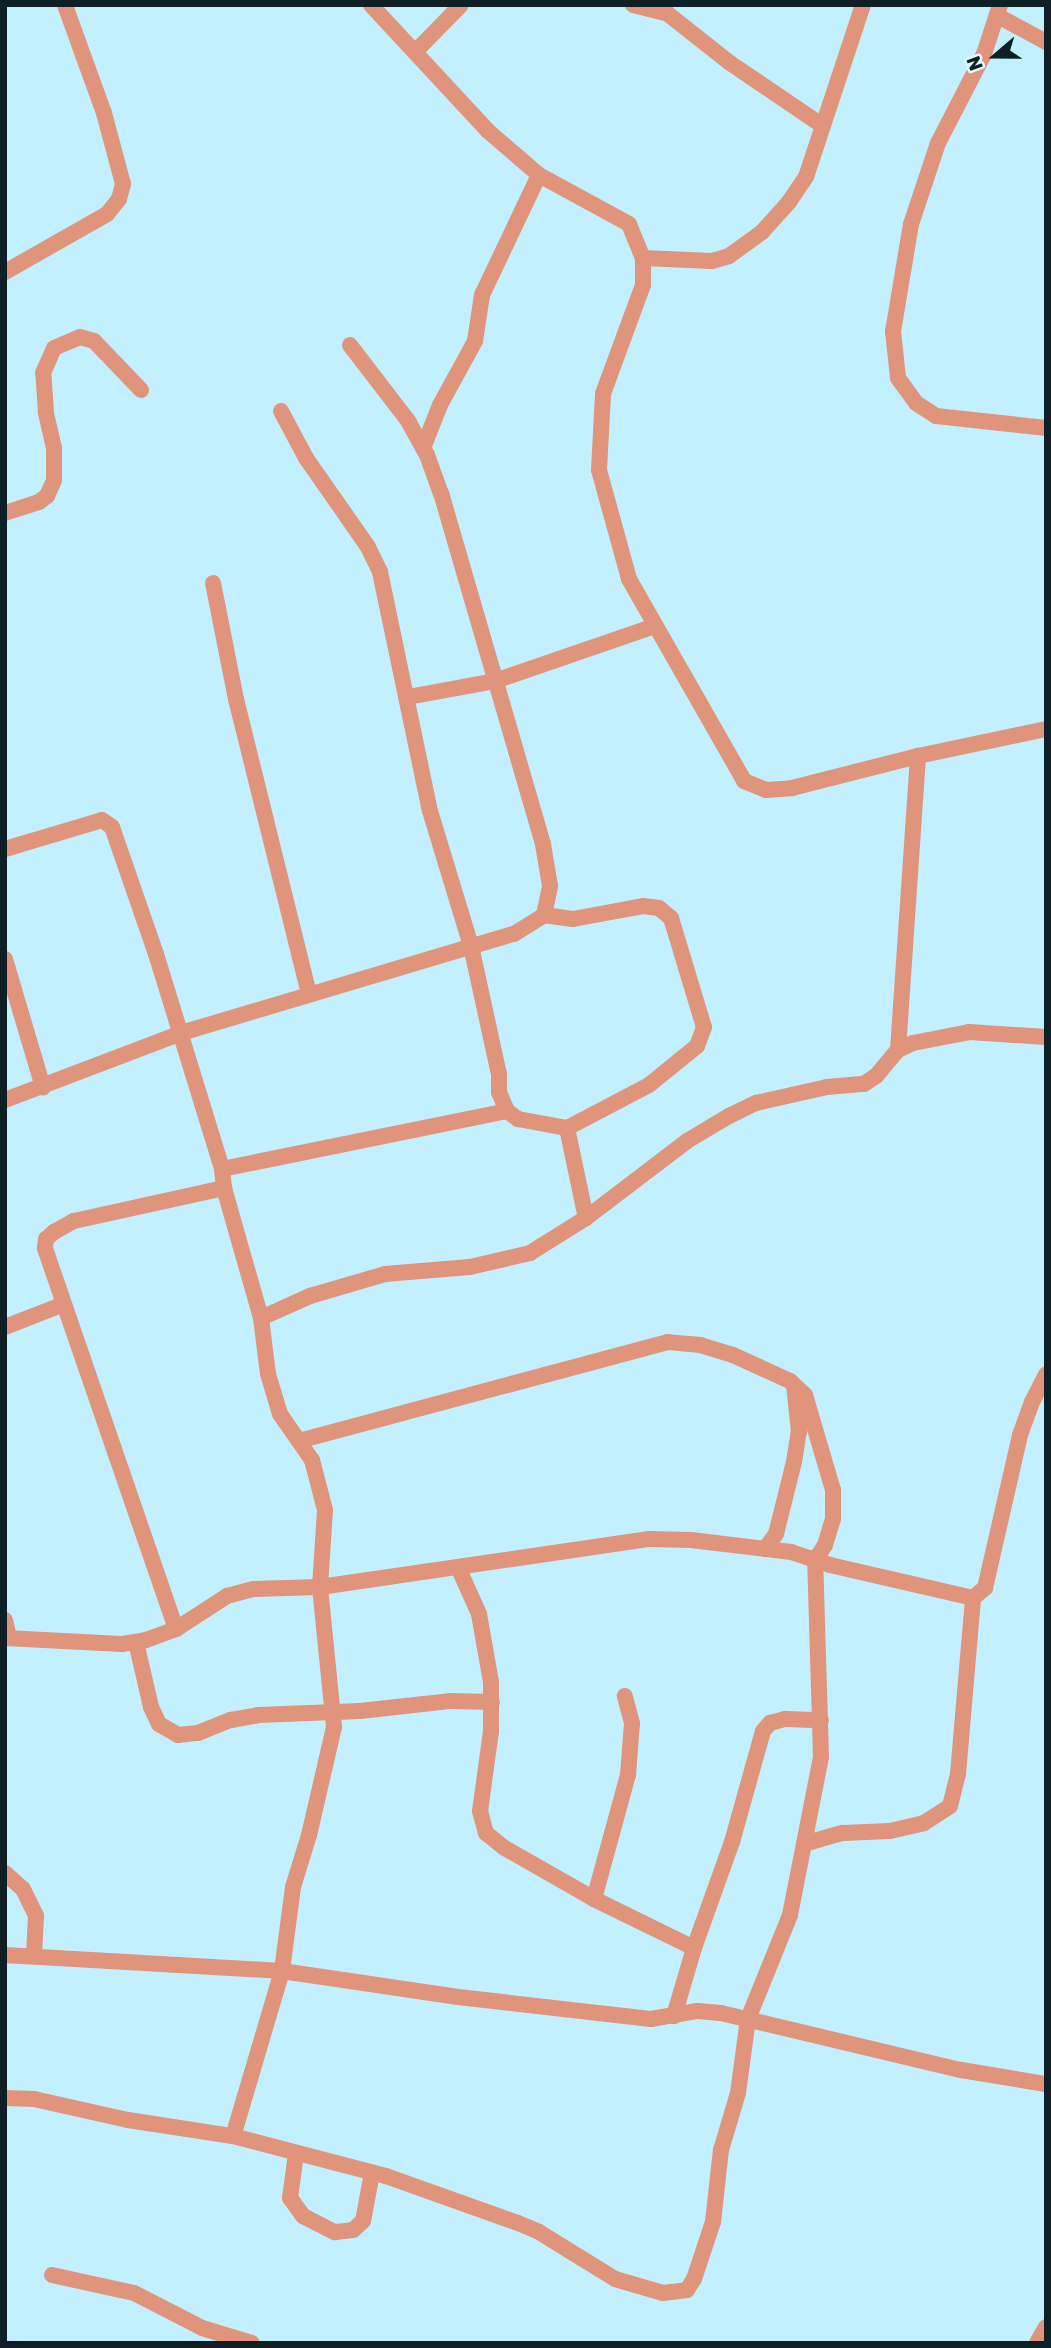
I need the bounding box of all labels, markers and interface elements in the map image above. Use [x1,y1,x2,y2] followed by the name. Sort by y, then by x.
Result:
[960,21,1030,91] north arrow
[962,53,988,74] text: N

